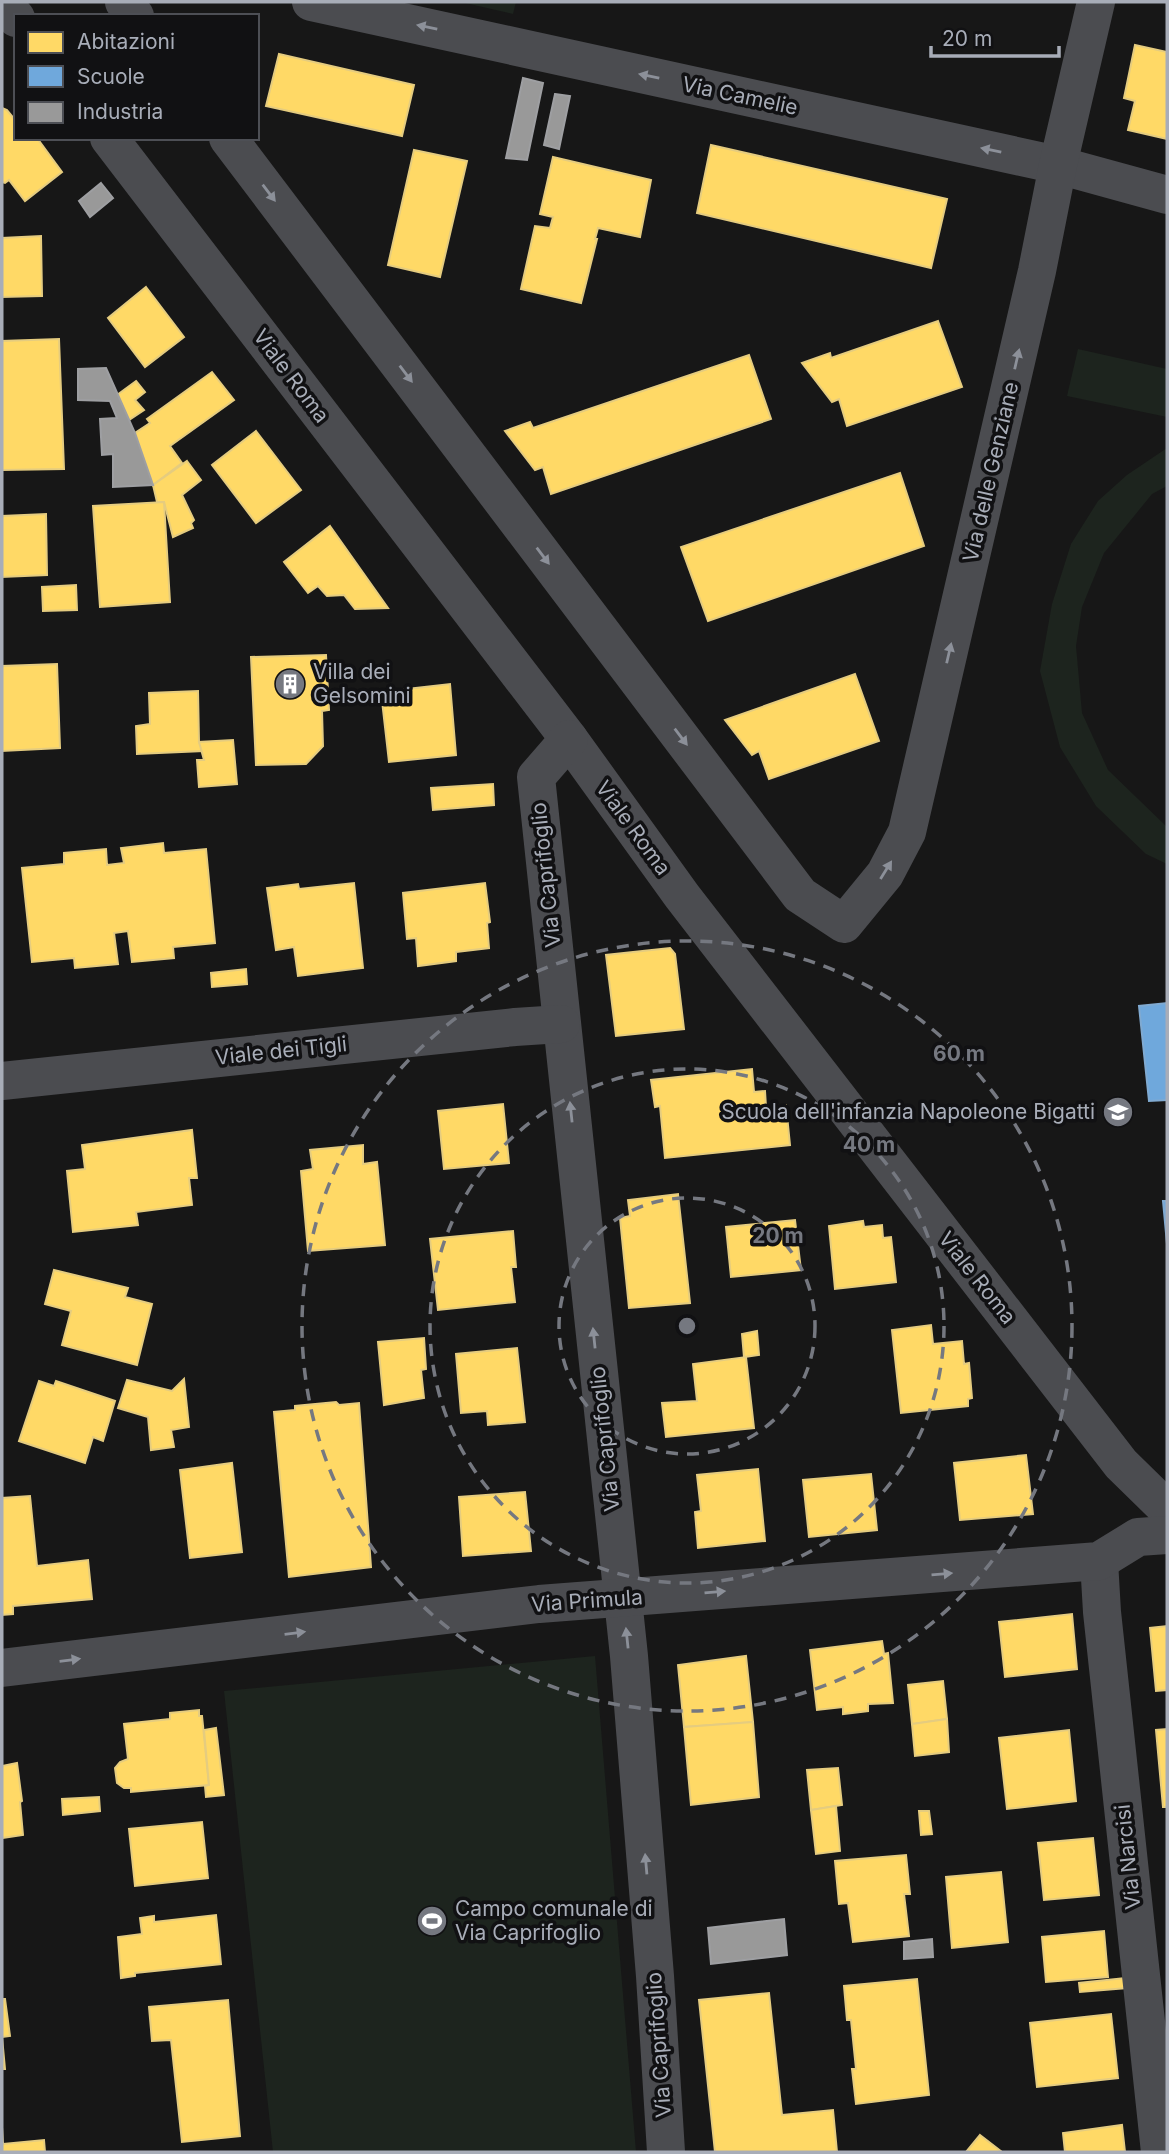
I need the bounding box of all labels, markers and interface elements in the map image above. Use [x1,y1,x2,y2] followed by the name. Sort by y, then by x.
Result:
[14,14,259,140] legend
[931,14,1059,58] scale bar
[416,21,438,32] one-way arrow
[942,26,992,51] text: 20 m
[77,29,175,54] text: Abitazioni
[77,64,145,89] text: Scuole
[638,70,660,81] one-way arrow
[680,71,800,120] street label: Via Camelie
[77,99,163,124] text: Industria
[980,145,1002,156] one-way arrow
[261,183,276,201] one-way arrow
[248,324,335,427] street label: Viale Roma
[1011,348,1022,370] one-way arrow
[399,365,413,383] one-way arrow
[958,379,1023,564] street label: Via delle Genziane
[536,546,551,564] one-way arrow
[944,642,955,664] one-way arrow
[313,659,411,708] place label: Villa dei Gelsomini
[273,667,307,701] building icon: Villa dei Gelsomini
[673,728,687,746] one-way arrow
[591,776,676,880] street label: Viale Roma
[525,801,566,949] street label: Via Caprifoglio
[880,860,893,880] one-way arrow
[214,1031,348,1070] street label: Viale dei Tigli
[933,1041,985,1066] text: 60 m
[1101,1095,1135,1129] school or university icon: Scuola dell'infanzia Napoleone Bigatti
[721,1099,1095,1124] place label: Scuola dell'infanzia Napoleone Bigatti
[565,1101,576,1123] one-way arrow
[843,1132,895,1157] text: 40 m
[752,1223,804,1248] text: 20 m
[933,1226,1021,1329] street label: Viale Roma
[675,1314,699,1338] centre of rings
[589,1327,600,1349] one-way arrow
[584,1365,625,1513] street label: Via Caprifoglio
[931,1568,953,1579] one-way arrow
[530,1584,644,1617] street label: Via Primula
[704,1586,726,1597] one-way arrow
[621,1626,632,1648] one-way arrow
[285,1627,307,1638] one-way arrow
[59,1654,81,1665] one-way arrow
[1110,1803,1145,1911] street label: Via Narcisi
[640,1853,651,1875] one-way arrow
[455,1896,653,1945] place label: Campo comunale di Via Caprifoglio
[415,1904,449,1938] sports icon: Campo comunale di Via Caprifoglio
[641,1971,676,2119] street label: Via Caprifoglio

